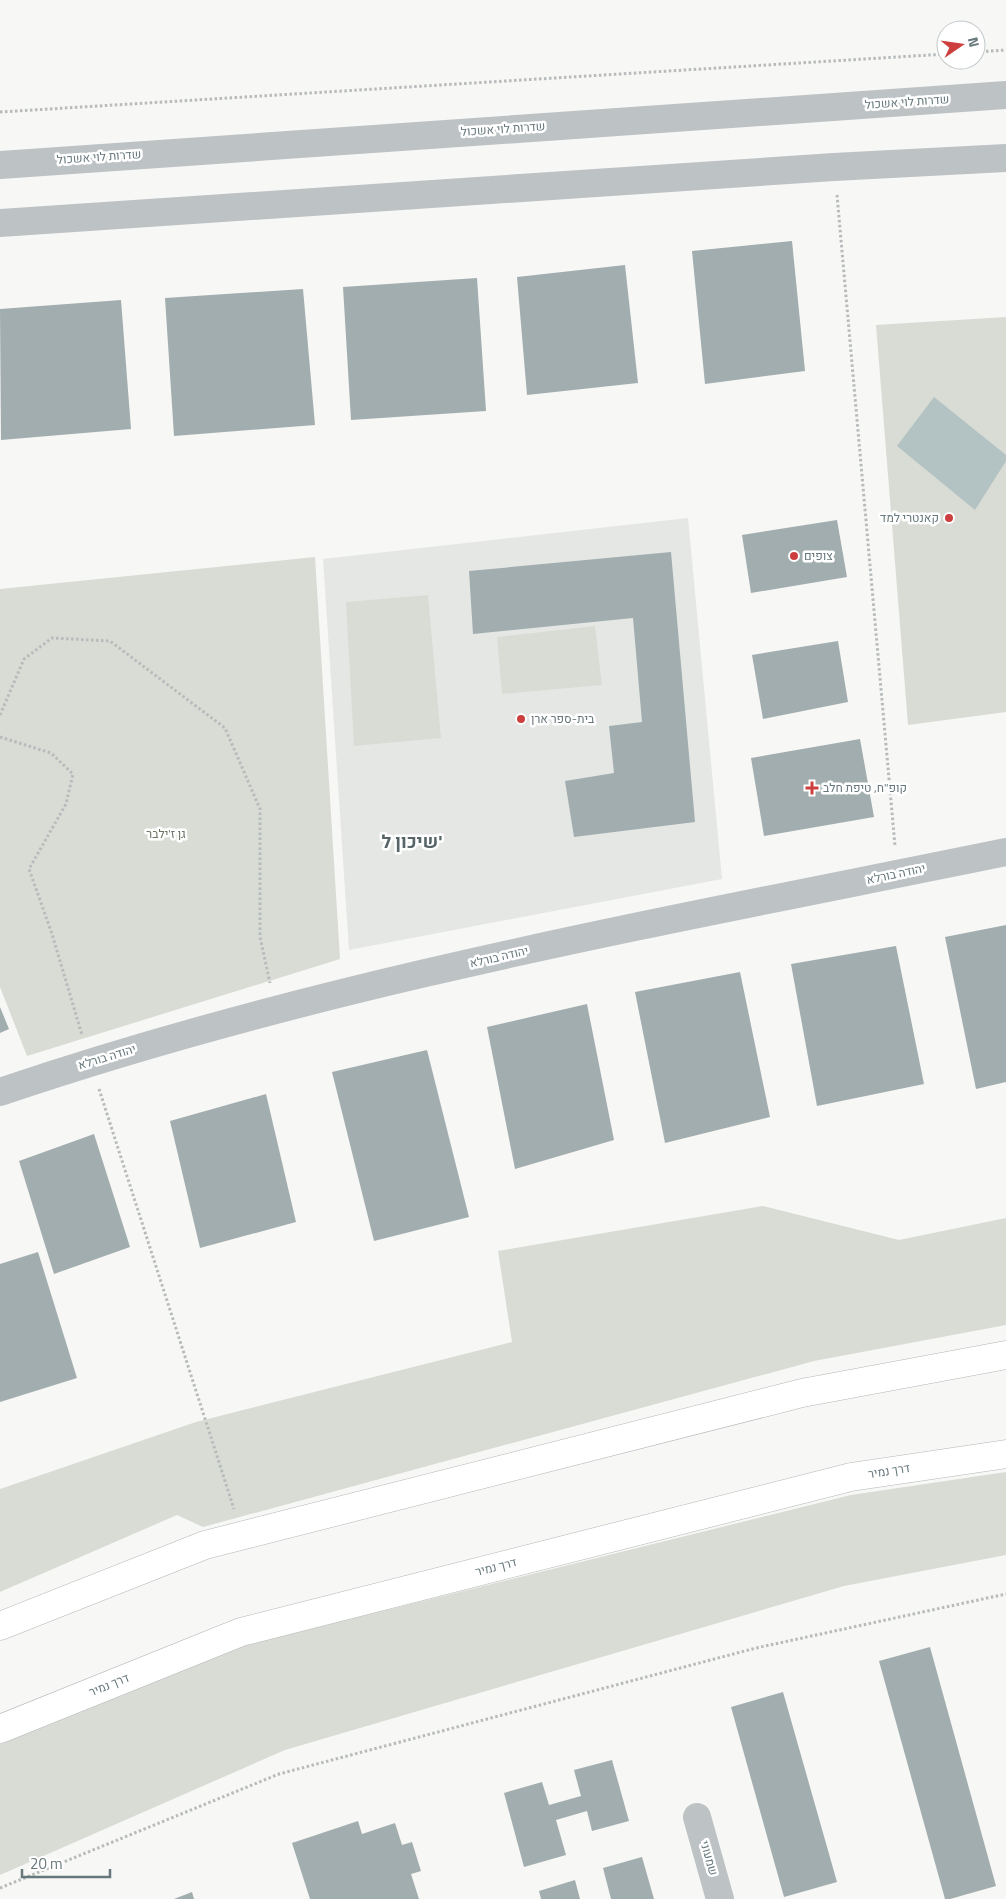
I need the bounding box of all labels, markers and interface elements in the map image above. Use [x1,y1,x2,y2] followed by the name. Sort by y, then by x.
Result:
[936,20,986,70] north arrow
[963,35,985,49] text: N
[864,89,950,114] street label: שדרות לוי אשכול
[460,116,546,141] street label: שדרות לוי אשכול
[56,144,142,169] street label: שדרות לוי אשכול
[880,508,939,527] place label: קאנטרי למד
[943,512,955,524] marker: קאנטרי למד
[804,546,833,565] place label: צופים
[788,550,800,562] marker: צופים
[531,709,595,728] place label: בית-ספר ארן
[515,713,527,725] marker: בית-ספר ארן
[823,778,907,797] place label: קופ"ח, טיפת חלב
[805,781,819,795] marker: קופ"ח, טיפת חלב
[146,824,186,843] park label: גן ז'ילבר
[382,828,442,855] district label: שיכון ל'
[865,858,927,889] street label: יהודה בורלא
[468,941,530,972] street label: יהודה בורלא
[75,1039,138,1074] street label: יהודה בורלא
[867,1458,911,1483] street label: דרך נמיר
[473,1552,519,1581] street label: דרך נמיר
[86,1668,132,1701] street label: דרך נמיר
[695,1838,724,1878] street label: שמעוני
[22,1846,110,1878] scale bar
[30,1852,63,1875] text: 20 m

